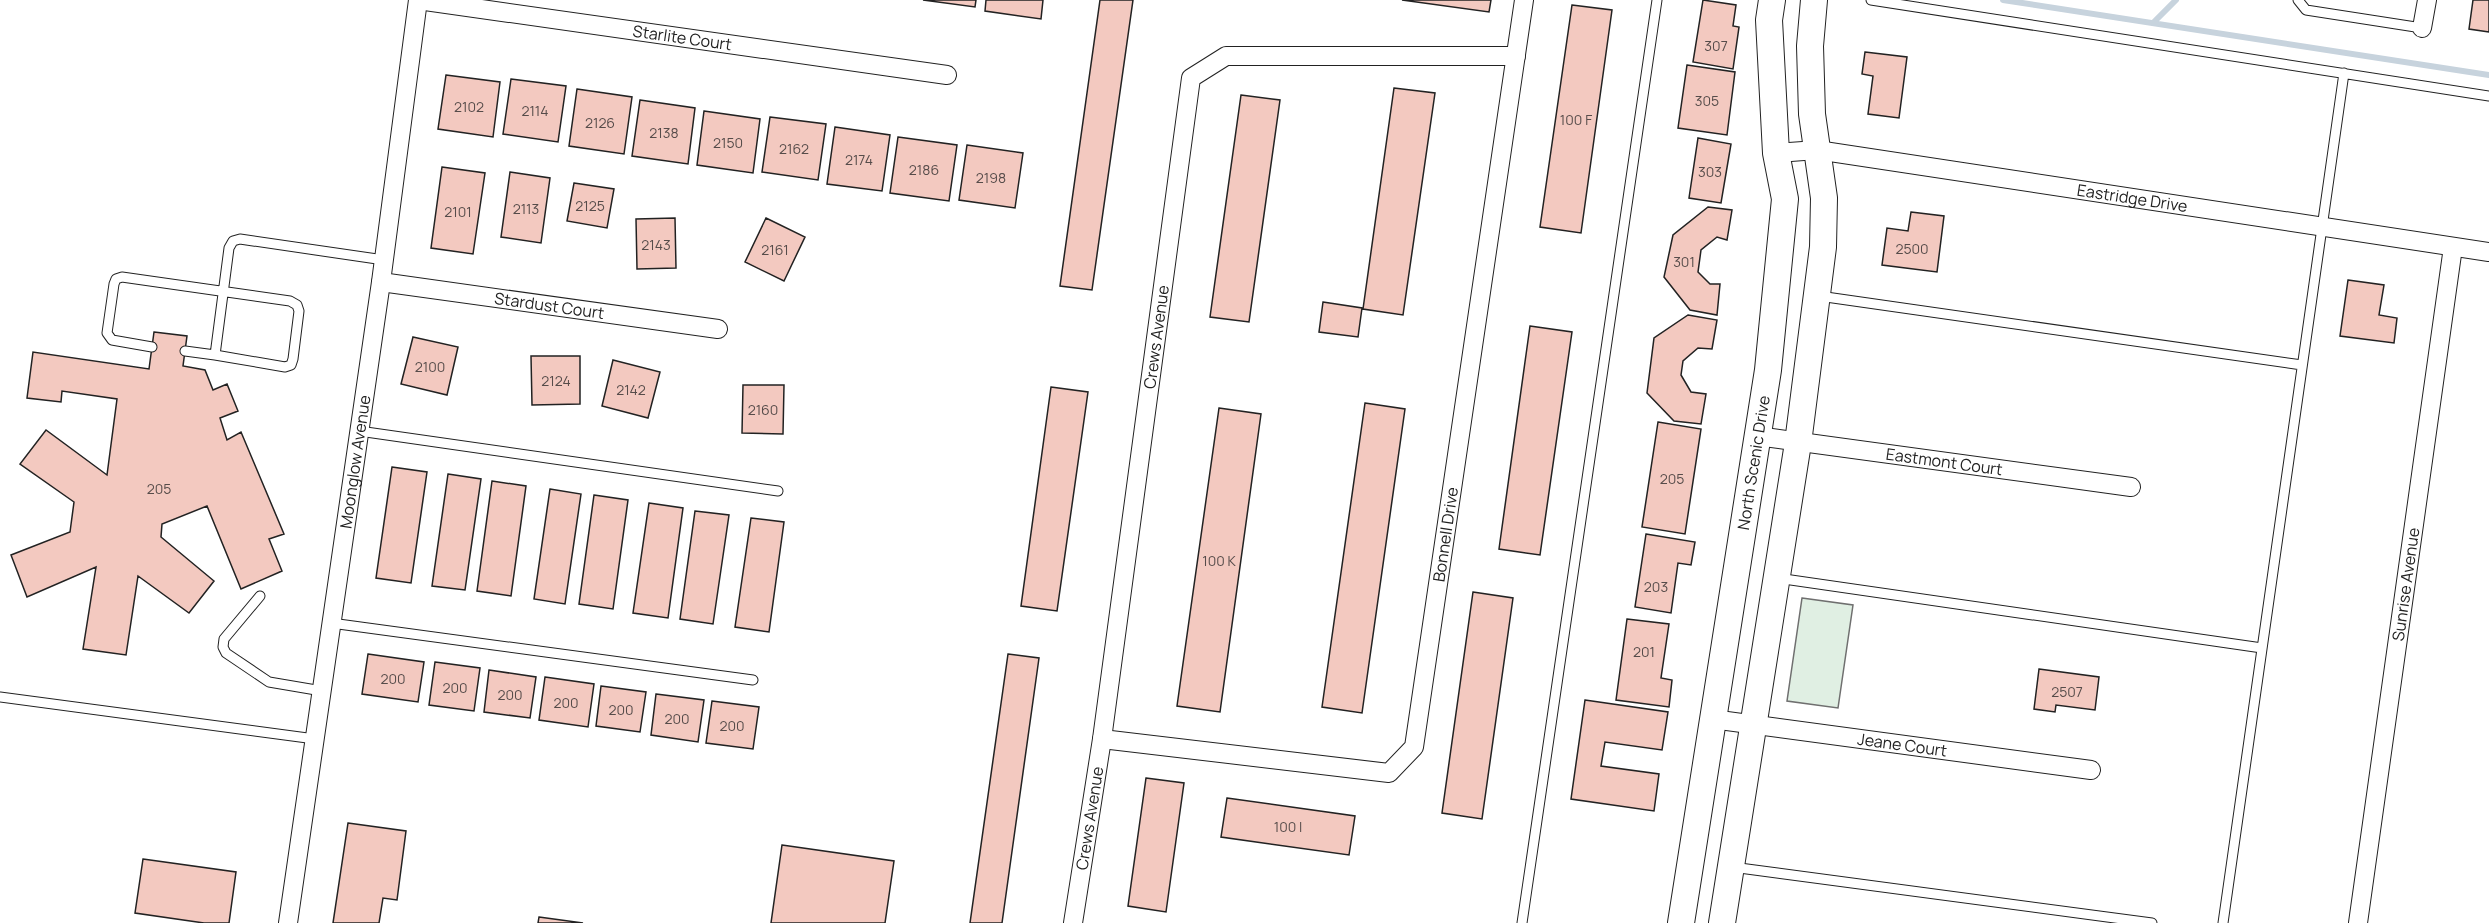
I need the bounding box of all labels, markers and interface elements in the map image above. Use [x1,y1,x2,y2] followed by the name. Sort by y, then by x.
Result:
[631,20,733,55] street label: Starlite Court
[1704,36,1728,55] house number: 307
[1695,91,1719,110] house number: 305
[454,97,484,116] house number: 2102
[521,101,549,120] house number: 2114
[1560,110,1592,129] house number: 100 F
[585,113,615,132] house number: 2126
[649,123,679,142] house number: 2138
[713,133,743,152] house number: 2150
[779,139,809,158] house number: 2162
[845,150,873,169] house number: 2174
[909,160,939,179] house number: 2186
[1698,162,1722,181] house number: 303
[976,168,1006,187] house number: 2198
[2076,179,2189,217] street label: Eastridge Drive
[575,196,605,215] house number: 2125
[513,199,539,218] house number: 2113
[444,202,472,221] house number: 2101
[641,235,671,254] house number: 2143
[1895,239,1929,258] house number: 2500
[761,240,789,259] house number: 2161
[1673,252,1695,271] house number: 301
[1138,284,1174,390] street label: Crews Avenue
[493,287,606,324] street label: Stardust Court
[415,357,445,376] house number: 2100
[541,371,571,390] house number: 2124
[616,380,646,399] house number: 2142
[334,394,375,530] street label: Moonglow Avenue
[1732,394,1775,531] street label: North Scenic Drive
[748,400,778,419] house number: 2160
[1885,443,2004,480] street label: Eastmont Court
[1660,469,1684,488] house number: 205
[147,479,171,498] house number: 205
[1427,485,1463,583] street label: Bonnell Drive
[2387,526,2424,642] street label: Sunrise Avenue
[1202,551,1237,570] house number: 100 K
[1644,577,1668,596] house number: 203
[1633,642,1655,661] house number: 201
[380,669,406,688] house number: 200
[442,678,468,697] house number: 200
[2051,682,2083,701] house number: 2507
[497,685,523,704] house number: 200
[553,693,579,712] house number: 200
[608,700,634,719] house number: 200
[664,709,690,728] house number: 200
[719,716,745,735] house number: 200
[1856,728,1948,762] street label: Jeane Court
[1071,765,1109,872] street label: Crews Avenue
[1274,817,1302,836] house number: 100 I

